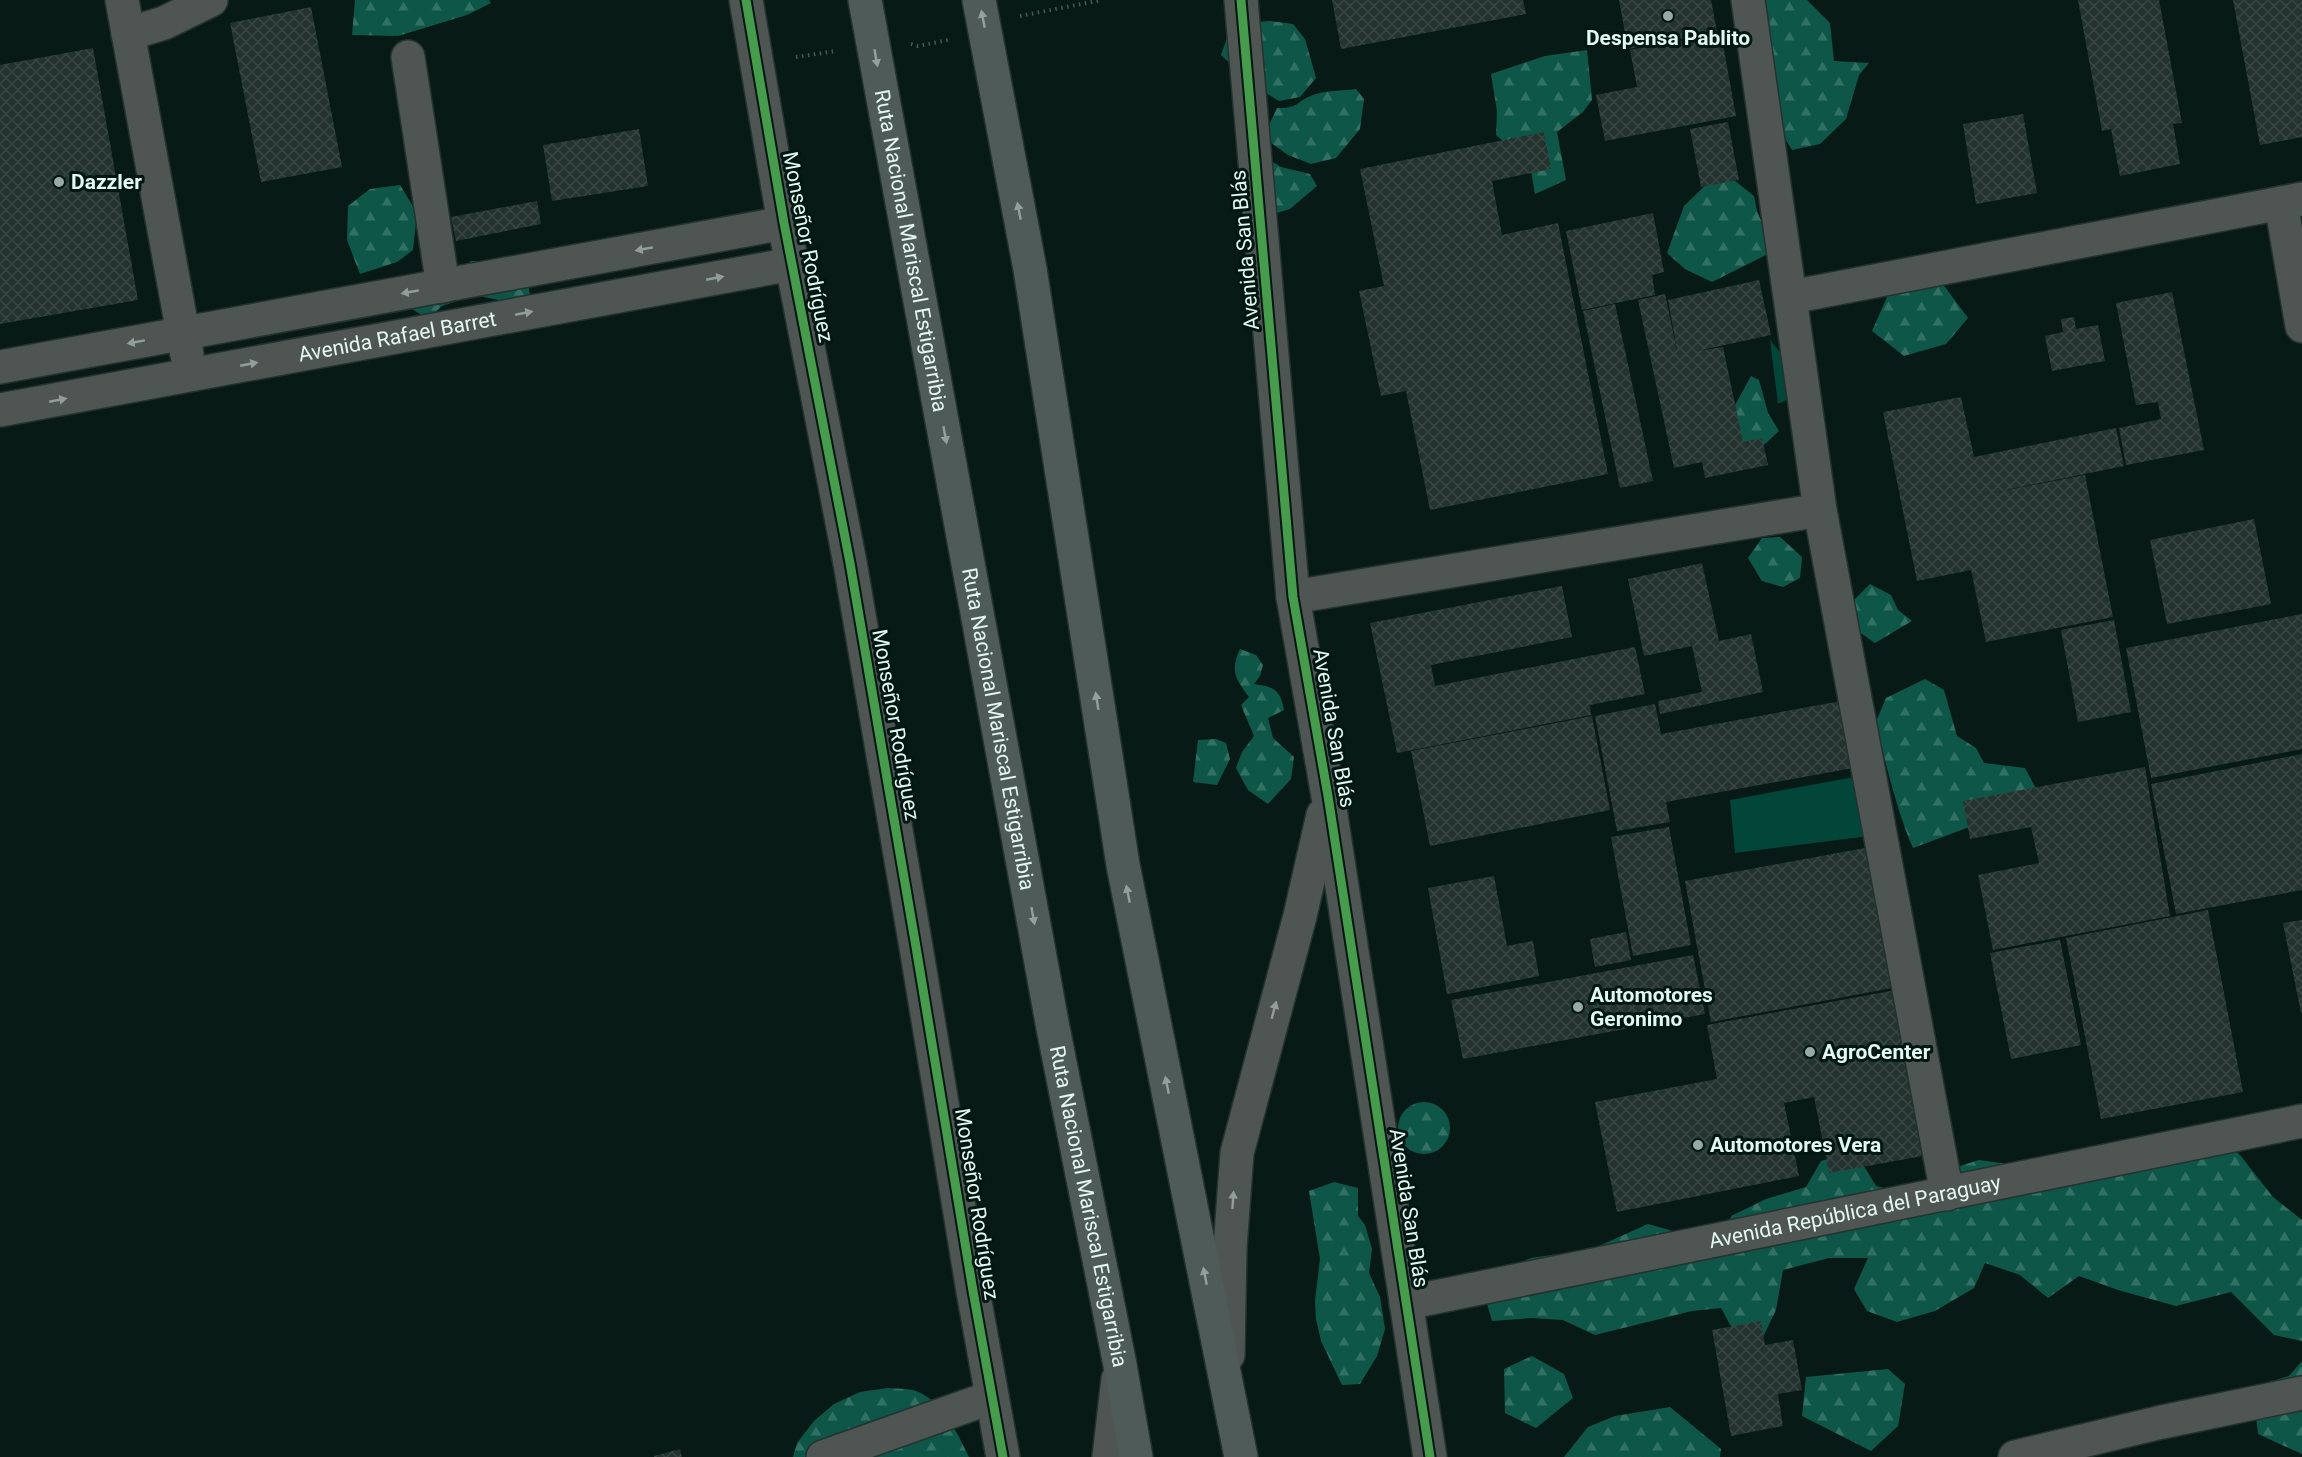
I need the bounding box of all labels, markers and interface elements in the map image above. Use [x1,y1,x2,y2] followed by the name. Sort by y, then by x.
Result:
[1661,9,1675,23] marker: Despensa Pablito
[978,10,987,29] one-way arrow
[1586,26,1750,50] place label: Despensa Pablito
[872,48,881,67] one-way arrow
[870,88,952,414] street label: Ruta Nacional Mariscal Estigarribia
[778,150,838,344] street label: Monseñor Rodríguez
[1226,169,1264,331] street label: Avenida San Blás
[71,170,142,194] place label: Dazzler
[52,175,66,189] marker: Dazzler
[1014,201,1023,220] one-way arrow
[634,245,653,254] one-way arrow
[706,273,725,282] one-way arrow
[401,288,420,297] one-way arrow
[296,307,498,367] street label: Avenida Rafael Barret
[514,308,533,317] one-way arrow
[126,338,145,347] one-way arrow
[240,359,259,368] one-way arrow
[48,395,67,404] one-way arrow
[941,426,950,445] one-way arrow
[957,566,1040,892] street label: Ruta Nacional Mariscal Estigarribia
[867,627,925,823] street label: Monseñor Rodríguez
[1308,647,1360,809] street label: Avenida San Blás
[1093,692,1102,711] one-way arrow
[1123,884,1133,903] one-way arrow
[1028,907,1037,926] one-way arrow
[1590,983,1713,1031] place label: Automotores Geronimo
[1571,1000,1585,1014] marker: Automotores Geronimo
[1270,1001,1280,1019] one-way arrow
[1822,1040,1931,1064] place label: AgroCenter
[1045,1044,1132,1369] street label: Ruta Nacional Mariscal Estigarribia
[1803,1045,1817,1059] marker: AgroCenter
[1162,1075,1171,1094] one-way arrow
[950,1106,1004,1302] street label: Monseñor Rodríguez
[1385,1127,1433,1289] street label: Avenida San Blás
[1710,1133,1881,1157] place label: Automotores Vera
[1691,1138,1705,1152] marker: Automotores Vera
[1707,1170,2003,1253] street label: Avenida República del Paraguay
[1228,1190,1238,1209] one-way arrow
[1200,1267,1210,1285] one-way arrow

